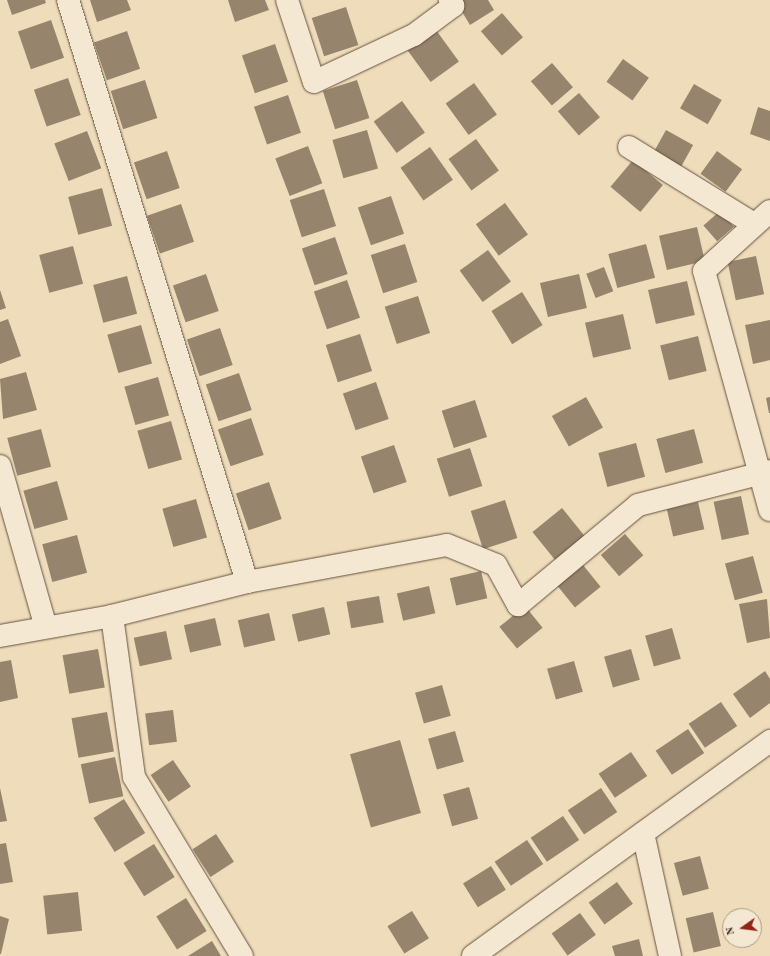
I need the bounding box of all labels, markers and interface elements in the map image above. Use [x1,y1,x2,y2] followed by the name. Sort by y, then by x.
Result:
[722,908,762,948] north arrow
[724,925,737,936] text: N

